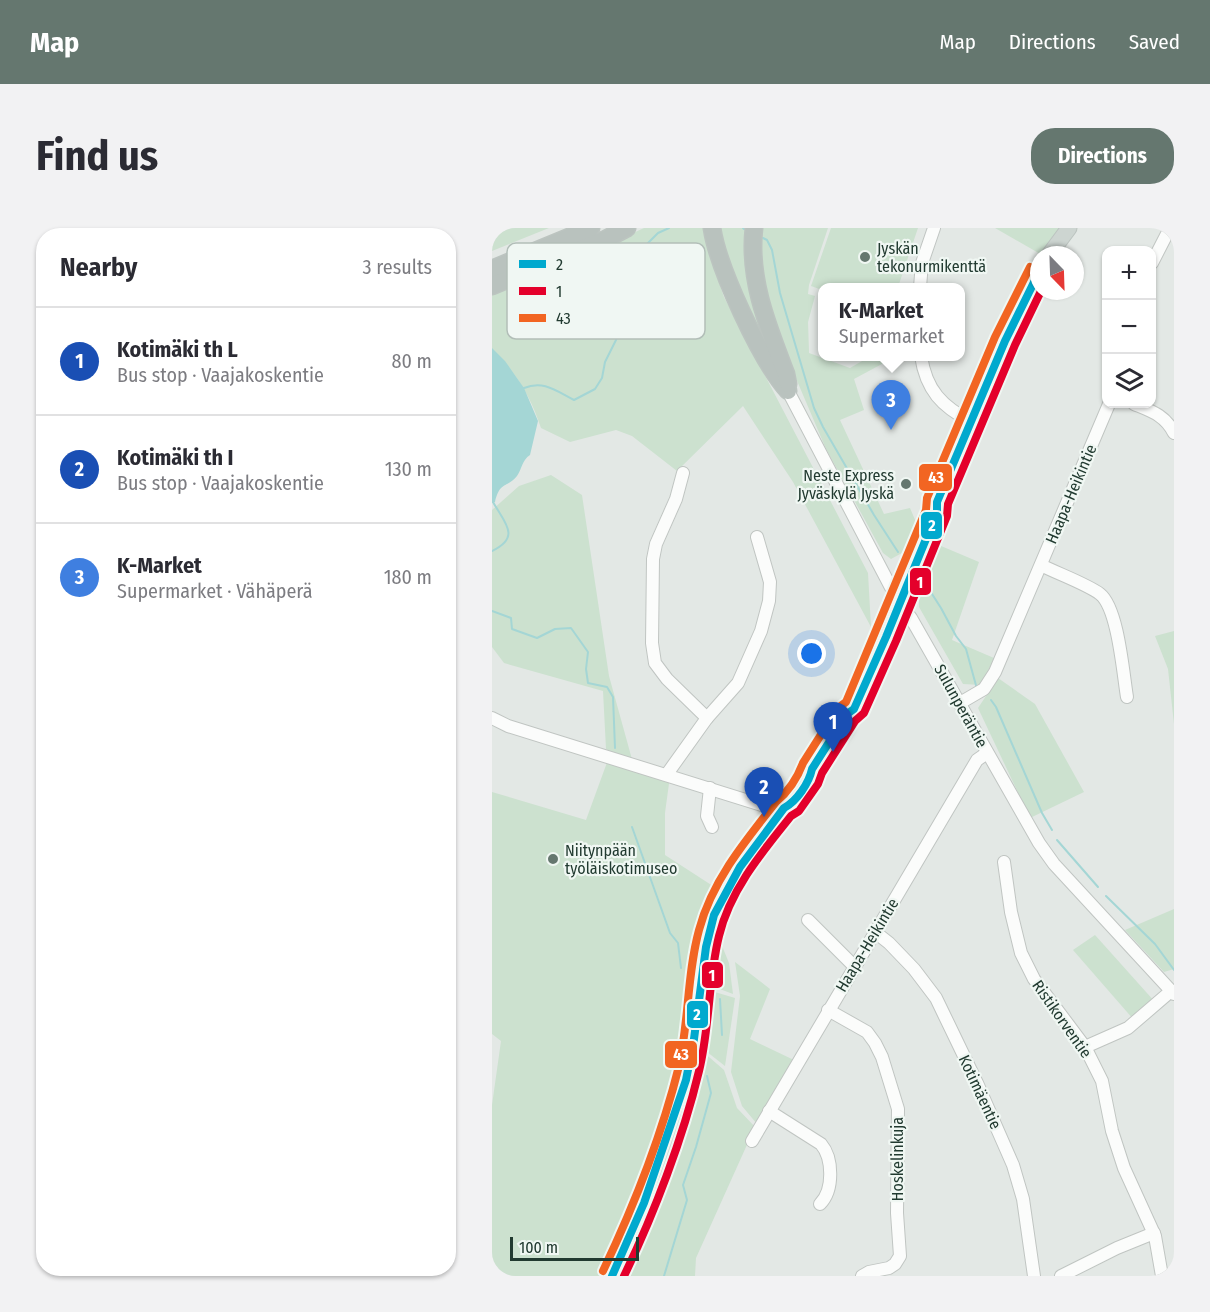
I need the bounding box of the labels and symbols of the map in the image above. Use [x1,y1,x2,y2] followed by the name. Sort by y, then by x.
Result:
[877,239,986,276] place label: Jyskän tekonurmikenttä
[507,243,705,339] legend
[1030,246,1084,300] north arrow
[858,250,872,264] marker: Jyskän tekonurmikenttä
[556,255,563,274] text: 2
[556,282,562,301] text: 1
[556,309,571,328] text: 43
[872,380,910,430] pin: 3
[1042,441,1100,546] street label: Haapa-Heikintie
[918,463,953,492] line badge: 43
[797,466,894,503] place label: Neste Express Jyväskylä Jyskä
[928,468,944,487] text: 43
[899,477,913,491] marker: Neste Express Jyväskylä Jyskä
[920,511,943,540] line badge: 2
[927,516,936,535] text: 2
[909,567,932,596] line badge: 1
[917,573,923,592] text: 1
[797,639,826,668] your location
[930,661,992,751] street label: Sulunperäntie
[814,702,852,752] pin: 1
[744,768,784,817] pin: 2
[565,841,677,878] place label: Niitynpään työläiskotimuseo
[546,852,560,866] marker: Niitynpään työläiskotimuseo
[832,895,902,995] street label: Haapa-Heikintie
[701,961,724,989] line badge: 1
[709,966,715,985] text: 1
[1028,976,1096,1062] street label: Ristikorventie
[686,1000,709,1029] line badge: 2
[692,1005,701,1024] text: 2
[664,1040,698,1069] line badge: 43
[673,1045,689,1064] text: 43
[955,1052,1005,1132] street label: Kotimäentie
[888,1117,907,1201] street label: Hoskelinkuja
[510,1234,639,1262] scale bar

